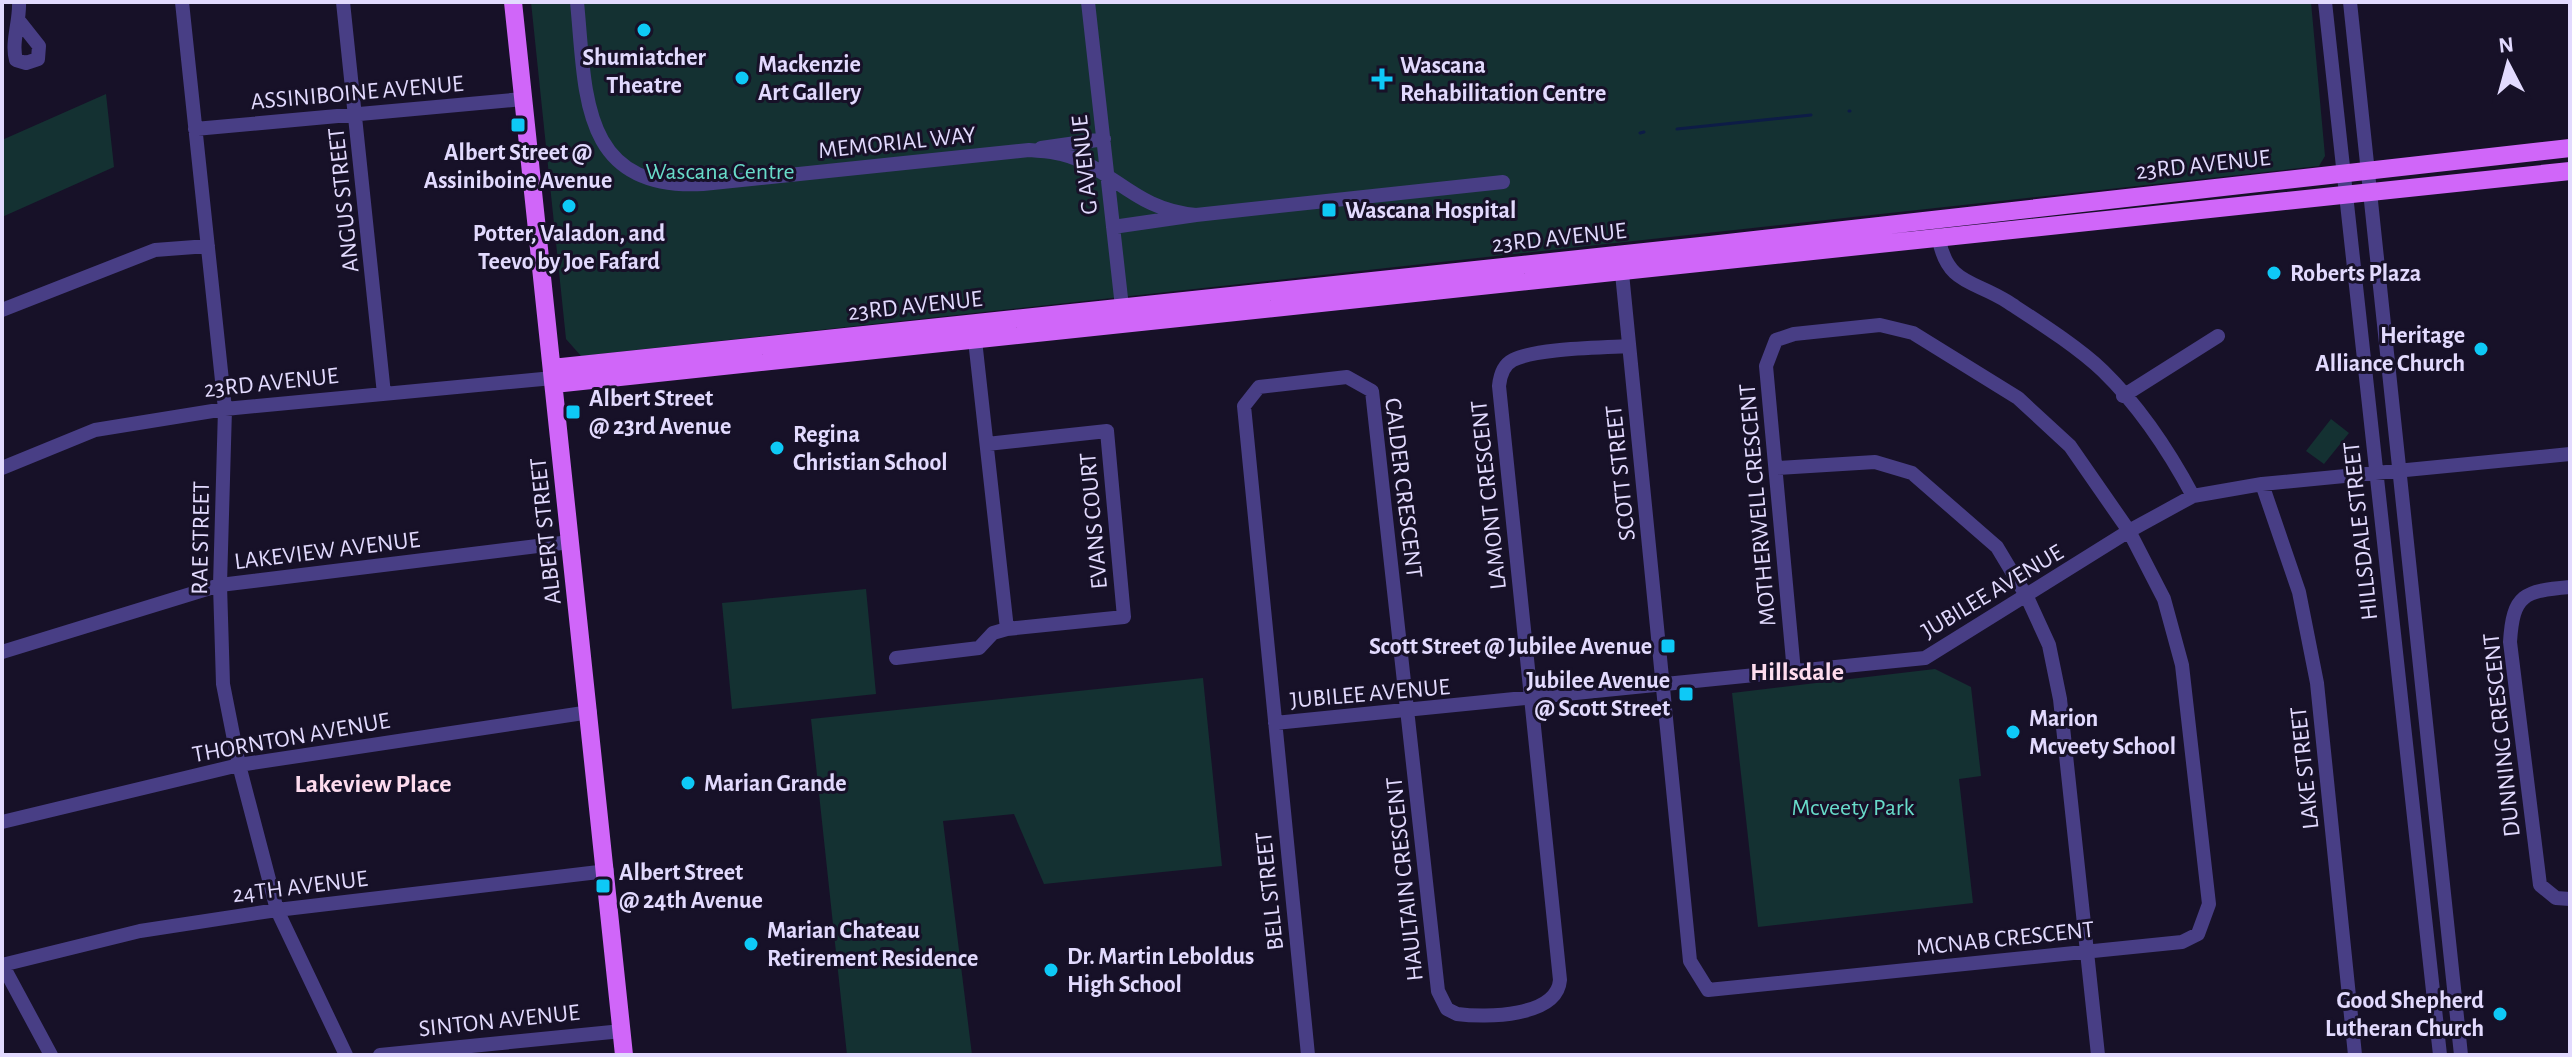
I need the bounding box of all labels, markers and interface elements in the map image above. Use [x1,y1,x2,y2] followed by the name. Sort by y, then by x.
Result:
[635,21,653,39] marker: Shumiatcher Theatre
[2468,24,2548,104] north arrow
[2497,33,2515,57] text: N
[582,46,707,98] place label: Shumiatcher Theatre
[758,53,862,105] place label: Mackenzie Art Gallery
[1400,54,1606,106] place label: Wascana Rehabilitation Centre
[1371,68,1393,90] marker: Wascana Rehabilitation Centre
[733,69,751,87] marker: Mackenzie Art Gallery
[250,72,465,114] street label: ASSINIBOINE AVENUE
[1068,114,1102,216] street label: G AVENUE
[509,116,527,134] marker: Albert Street @ Assiniboine Avenue
[817,123,978,163] street label: MEMORIAL WAY
[324,126,364,274] street label: ANGUS STREET
[424,141,612,193] place label: Albert Street @ Assiniboine Avenue
[2135,146,2272,184] street label: 23RD AVENUE
[645,160,795,184] park label: Wascana Centre
[560,197,578,215] marker: Potter, Valadon, and Teevo by Joe Fafard
[1345,199,1516,223] place label: Wascana Hospital
[1320,201,1338,219] marker: Wascana Hospital
[1491,219,1628,257] street label: 23RD AVENUE
[473,222,666,274] place label: Potter, Valadon, and Teevo by Joe Fafard
[2290,262,2421,286] place label: Roberts Plaza
[2265,264,2283,282] marker: Roberts Plaza
[847,287,984,325] street label: 23RD AVENUE
[2315,324,2465,376] place label: Heritage Alliance Church
[2472,340,2490,358] marker: Heritage Alliance Church
[203,364,340,402] street label: 23RD AVENUE
[1735,382,1781,627] street label: MOTHERWELL CRESCENT
[589,387,731,439] place label: Albert Street @ 23rd Avenue
[1380,397,1426,580] street label: CALDER CRESCENT
[1467,399,1511,591] street label: LAMONT CRESCENT
[564,403,582,421] marker: Albert Street @ 23rd Avenue
[1602,404,1640,542] street label: SCOTT STREET
[793,423,948,475] place label: Regina Christian School
[768,439,786,457] marker: Regina Christian School
[2340,440,2382,621] street label: HILLSDALE STREET
[1076,451,1112,590] street label: EVANS COURT
[526,456,566,605] street label: ALBERT STREET
[188,481,214,595] street label: RAE STREET
[233,528,422,574] street label: LAKEVIEW AVENUE
[1918,540,2068,643] street label: JUBILEE AVENUE
[2479,632,2525,838] street label: DUNNING CRESCENT
[1369,635,1652,659] place label: Scott Street @ Jubilee Avenue
[1659,637,1677,655] marker: Scott Street @ Jubilee Avenue
[1750,659,1844,685] district label: Hillsdale
[1526,669,1670,721] place label: Jubilee Avenue @ Scott Street
[1289,675,1451,713] street label: JUBILEE AVENUE
[1677,685,1695,703] marker: Jubilee Avenue @ Scott Street
[2287,705,2323,831] street label: LAKE STREET
[2029,707,2176,759] place label: Marion Mcveety School
[191,709,392,767] street label: THORNTON AVENUE
[2004,723,2022,741] marker: Marion Mcveety School
[294,771,452,797] district label: Lakeview Place
[704,772,847,796] place label: Marian Grande
[679,774,697,792] marker: Marian Grande
[1382,775,1428,982] street label: HAULTAIN CRESCENT
[1792,796,1915,820] park label: Mcveety Park
[1252,830,1288,951] street label: BELL STREET
[619,861,763,913] place label: Albert Street @ 24th Avenue
[231,867,370,907] street label: 24TH AVENUE
[594,877,612,895] marker: Albert Street @ 24th Avenue
[1915,918,2096,960] street label: MCNAB CRESCENT
[767,919,978,971] place label: Marian Chateau Retirement Residence
[742,935,760,953] marker: Marian Chateau Retirement Residence
[1067,945,1254,997] place label: Dr. Martin Leboldus High School
[1042,961,1060,979] marker: Dr. Martin Leboldus High School
[2325,989,2484,1041] place label: Good Shepherd Lutheran Church
[417,1001,581,1041] street label: SINTON AVENUE
[2491,1005,2509,1023] marker: Good Shepherd Lutheran Church

